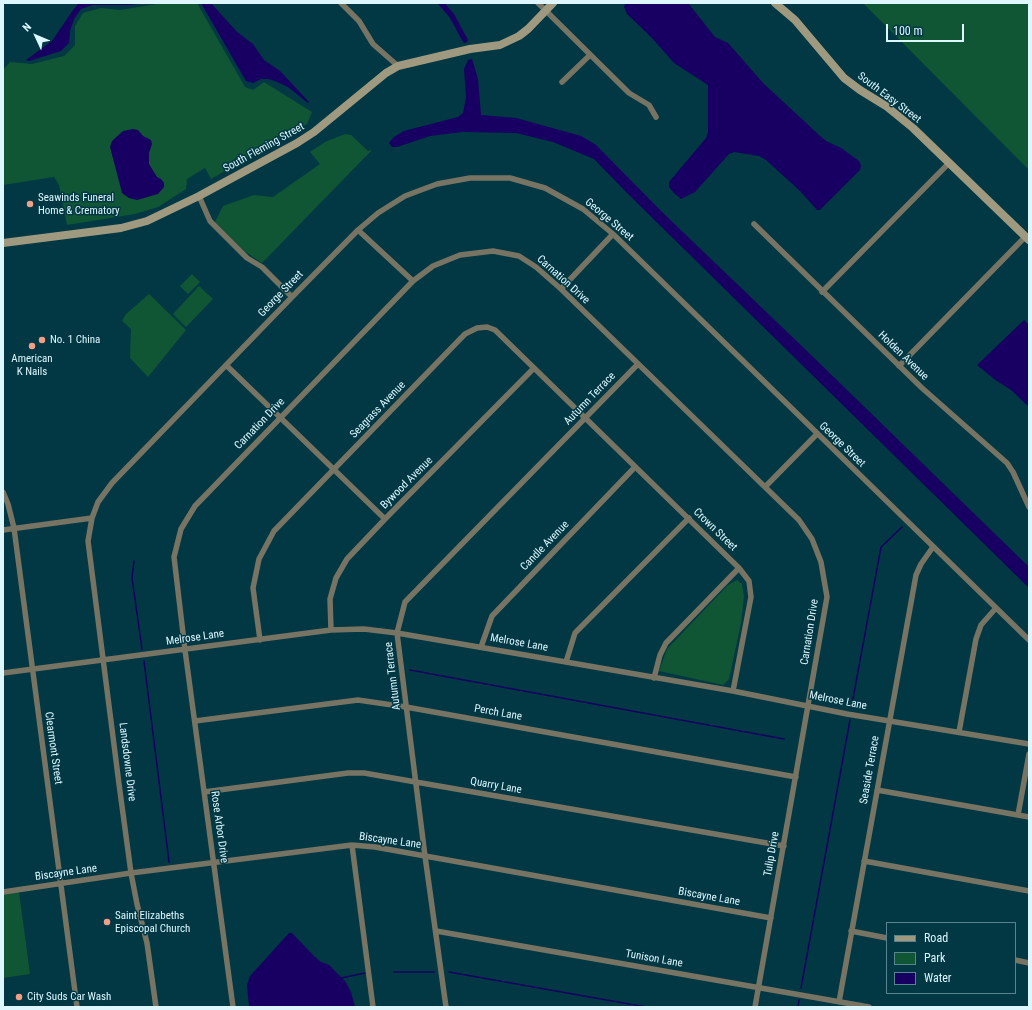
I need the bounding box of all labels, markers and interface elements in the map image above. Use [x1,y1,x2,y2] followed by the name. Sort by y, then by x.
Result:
[16,16,56,56] north arrow
[888,16,966,42] scale bar
[20,20,34,34] text: N
[893,24,923,38] text: 100 m
[855,70,923,126] street label: South Easy Street
[221,120,307,176] street label: South Fleming Street
[38,191,120,217] place label: Seawinds Funeral Home & Crematory
[582,196,636,244] street label: George Street
[25,199,35,209] marker: Seawinds Funeral Home & Crematory
[534,253,592,307] street label: Carnation Drive
[256,268,306,320] street label: George Street
[875,329,931,383] street label: Holden Avenue
[50,333,100,347] place label: No. 1 China
[37,335,47,345] marker: No. 1 China
[27,341,37,351] marker: American K Nails
[11,352,53,378] place label: American K Nails
[561,370,619,428] street label: Autumn Terrace
[347,379,409,441] street label: Seagrass Avenue
[232,395,288,453] street label: Carnation Drive
[816,420,868,470] street label: George Street
[378,454,436,512] street label: Bywood Avenue
[690,506,740,554] street label: Crown Street
[518,518,572,574] street label: Candle Avenue
[798,598,822,666] street label: Carnation Drive
[165,627,225,649] street label: Melrose Lane
[489,631,549,655] street label: Melrose Lane
[382,641,404,711] street label: Autumn Terrace
[808,689,868,713] street label: Melrose Lane
[473,702,523,724] street label: Perch Lane
[41,711,65,785] street label: Clearmont Street
[116,722,138,802] street label: Landsdowne Drive
[857,735,883,805] street label: Seaside Terrace
[469,775,523,797] street label: Quarry Lane
[207,790,231,864] street label: Rose Arbor Drive
[358,830,422,852] street label: Biscayne Lane
[762,830,782,878] street label: Tulip Drive
[34,862,98,884] street label: Biscayne Lane
[677,885,741,909] street label: Biscayne Lane
[115,909,190,935] place label: Saint Elizabeths Episcopal Church
[102,917,112,927] marker: Saint Elizabeths Episcopal Church
[886,922,1016,994] legend
[924,931,948,945] text: Road
[624,947,684,971] street label: Tunison Lane
[924,951,945,965] text: Park
[924,971,952,985] text: Water
[27,990,111,1004] place label: City Suds Car Wash
[14,992,24,1002] marker: City Suds Car Wash

